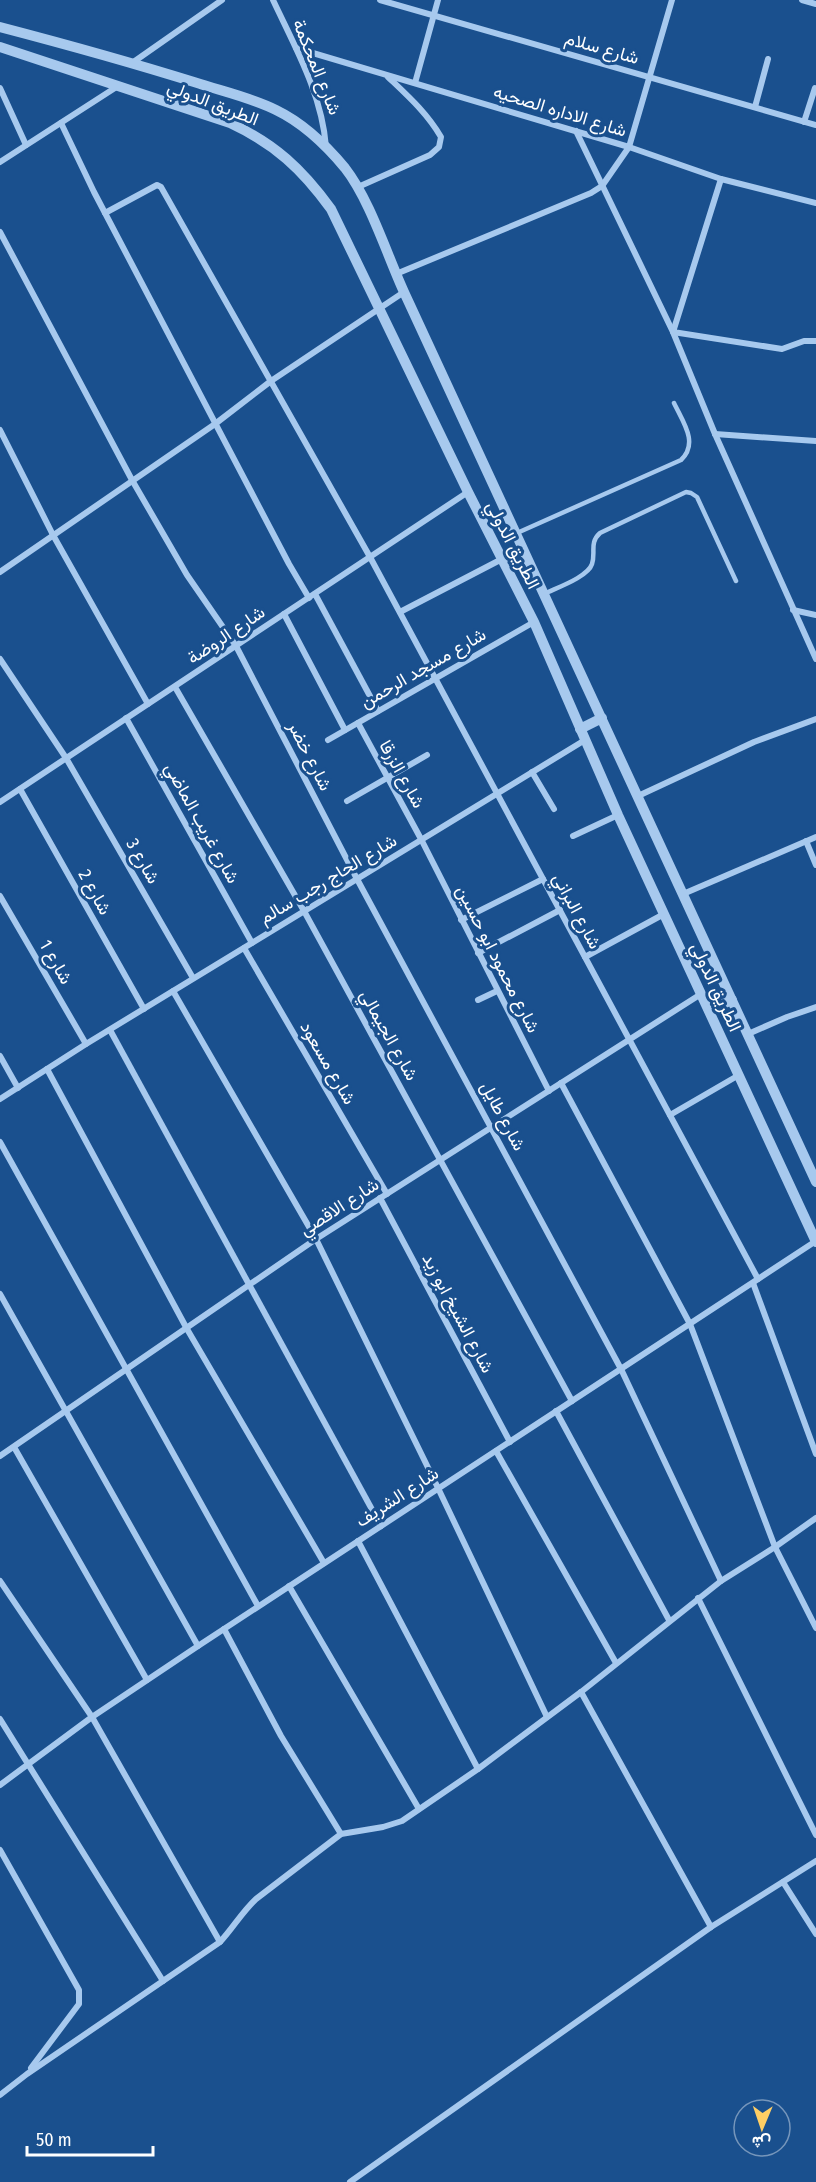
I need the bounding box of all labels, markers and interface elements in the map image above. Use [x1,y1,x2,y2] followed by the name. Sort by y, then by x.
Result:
[287,16,346,118] street label: شارع المحكمة
[562,27,642,70] street label: شارع سلام
[163,76,262,134] street label: الطريق الدولي
[491,80,629,143] street label: شارع الاداره الصحيه
[478,497,545,595] street label: الطريق الدولي
[183,601,270,670] street label: شارع الروضة
[356,623,490,714] street label: شارع مسجد الرحمن
[282,717,337,795] street label: شارع خضر
[373,736,430,812] street label: شارع الزرقا
[156,759,244,889] street label: شارع غريب الماضي
[255,829,401,930] street label: شارع الحاج رجب سالم
[120,834,165,888] street label: شارع 3
[73,866,116,919] street label: شارع 2
[544,869,606,955] street label: شارع البراني
[450,882,545,1037] street label: شارع محمود ابو حسين
[34,936,77,989] street label: شارع 1
[682,939,746,1037] street label: الطريق الدولي
[352,986,423,1086] street label: شارع الجيمالي
[295,1018,361,1109] street label: شارع مسعود
[475,1078,530,1155] street label: شارع طايل
[295,1173,385,1244] street label: شارع الاقصي
[416,1249,499,1377] street label: شارع الشيخ ابو زيد
[351,1462,443,1533] street label: شارع الشريف
[732,2098,792,2158] north arrow
[27,2119,153,2157] scale bar
[36,2129,72,2151] text: 50 m
[752,2133,771,2152] text: ش

